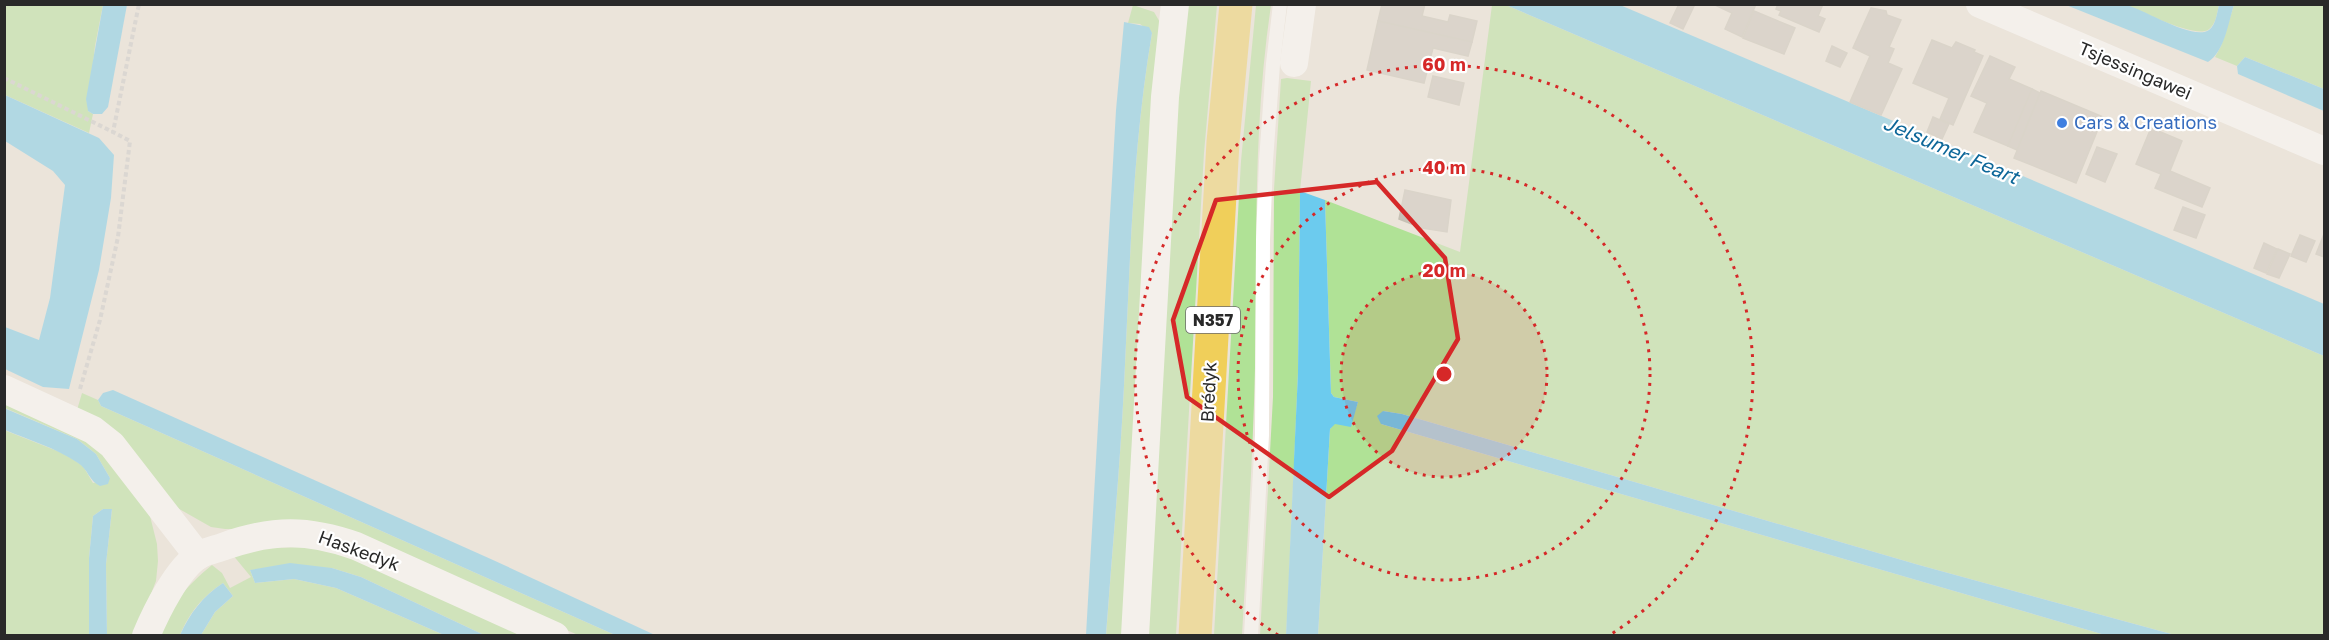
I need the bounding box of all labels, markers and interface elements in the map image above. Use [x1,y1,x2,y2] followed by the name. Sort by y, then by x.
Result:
[2076,36,2195,104] street label: Tsjessingawei
[1422,53,1466,75] text: 60 m
[1880,110,2025,189] water label: Jelsumer Feart
[2074,111,2217,133] place label: Cars & Creations
[2055,116,2069,130] marker: Cars & Creations
[1422,156,1466,178] text: 40 m
[1423,259,1465,281] text: 20 m
[1186,307,1240,333] road number: N357
[1195,361,1221,423] street label: Brédyk
[1434,364,1454,384] centre of rings
[316,525,403,575] street label: Haskedyk

